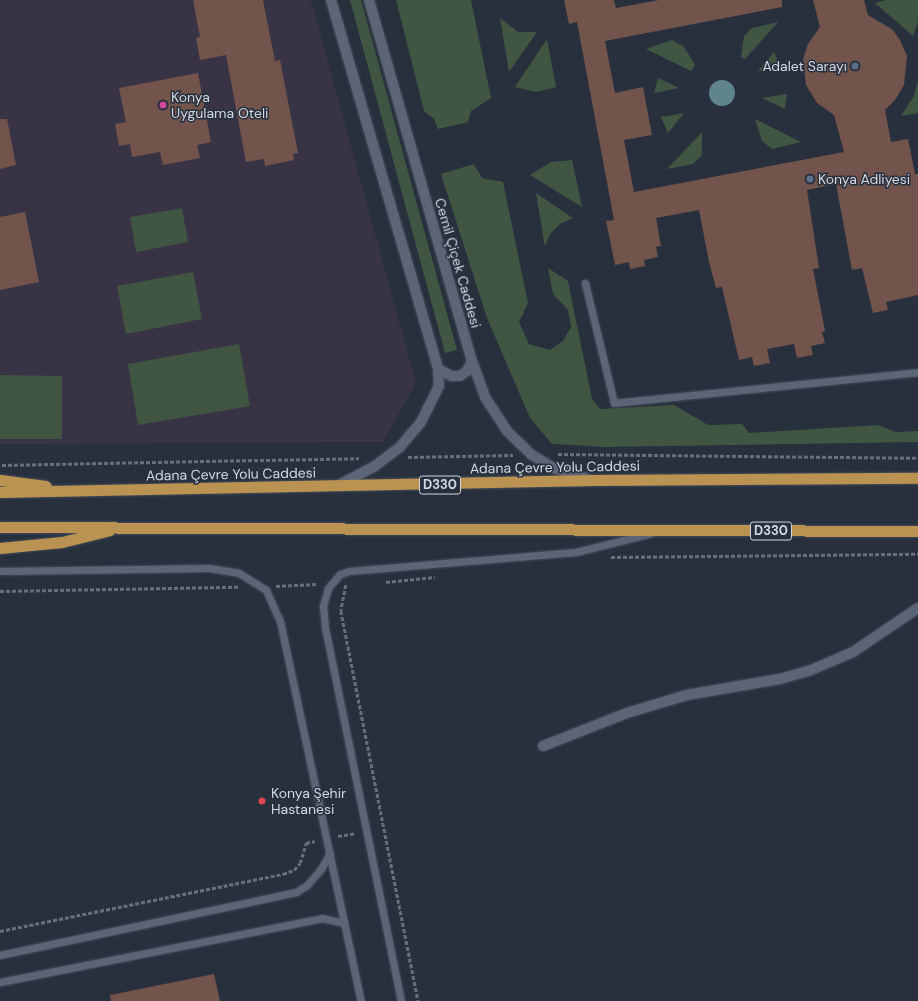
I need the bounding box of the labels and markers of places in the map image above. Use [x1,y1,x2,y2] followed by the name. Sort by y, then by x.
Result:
[762,58,847,74] place label: Adalet Sarayı
[850,61,860,71] marker: Adalet Sarayı
[171,89,268,122] place label: Konya Uygulama Oteli
[158,100,168,110] marker: Konya Uygulama Oteli
[818,171,910,187] place label: Konya Adliyesi
[805,174,815,184] marker: Konya Adliyesi
[271,785,346,818] place label: Konya Şehir Hastanesi
[256,795,268,807] marker: Konya Şehir Hastanesi

